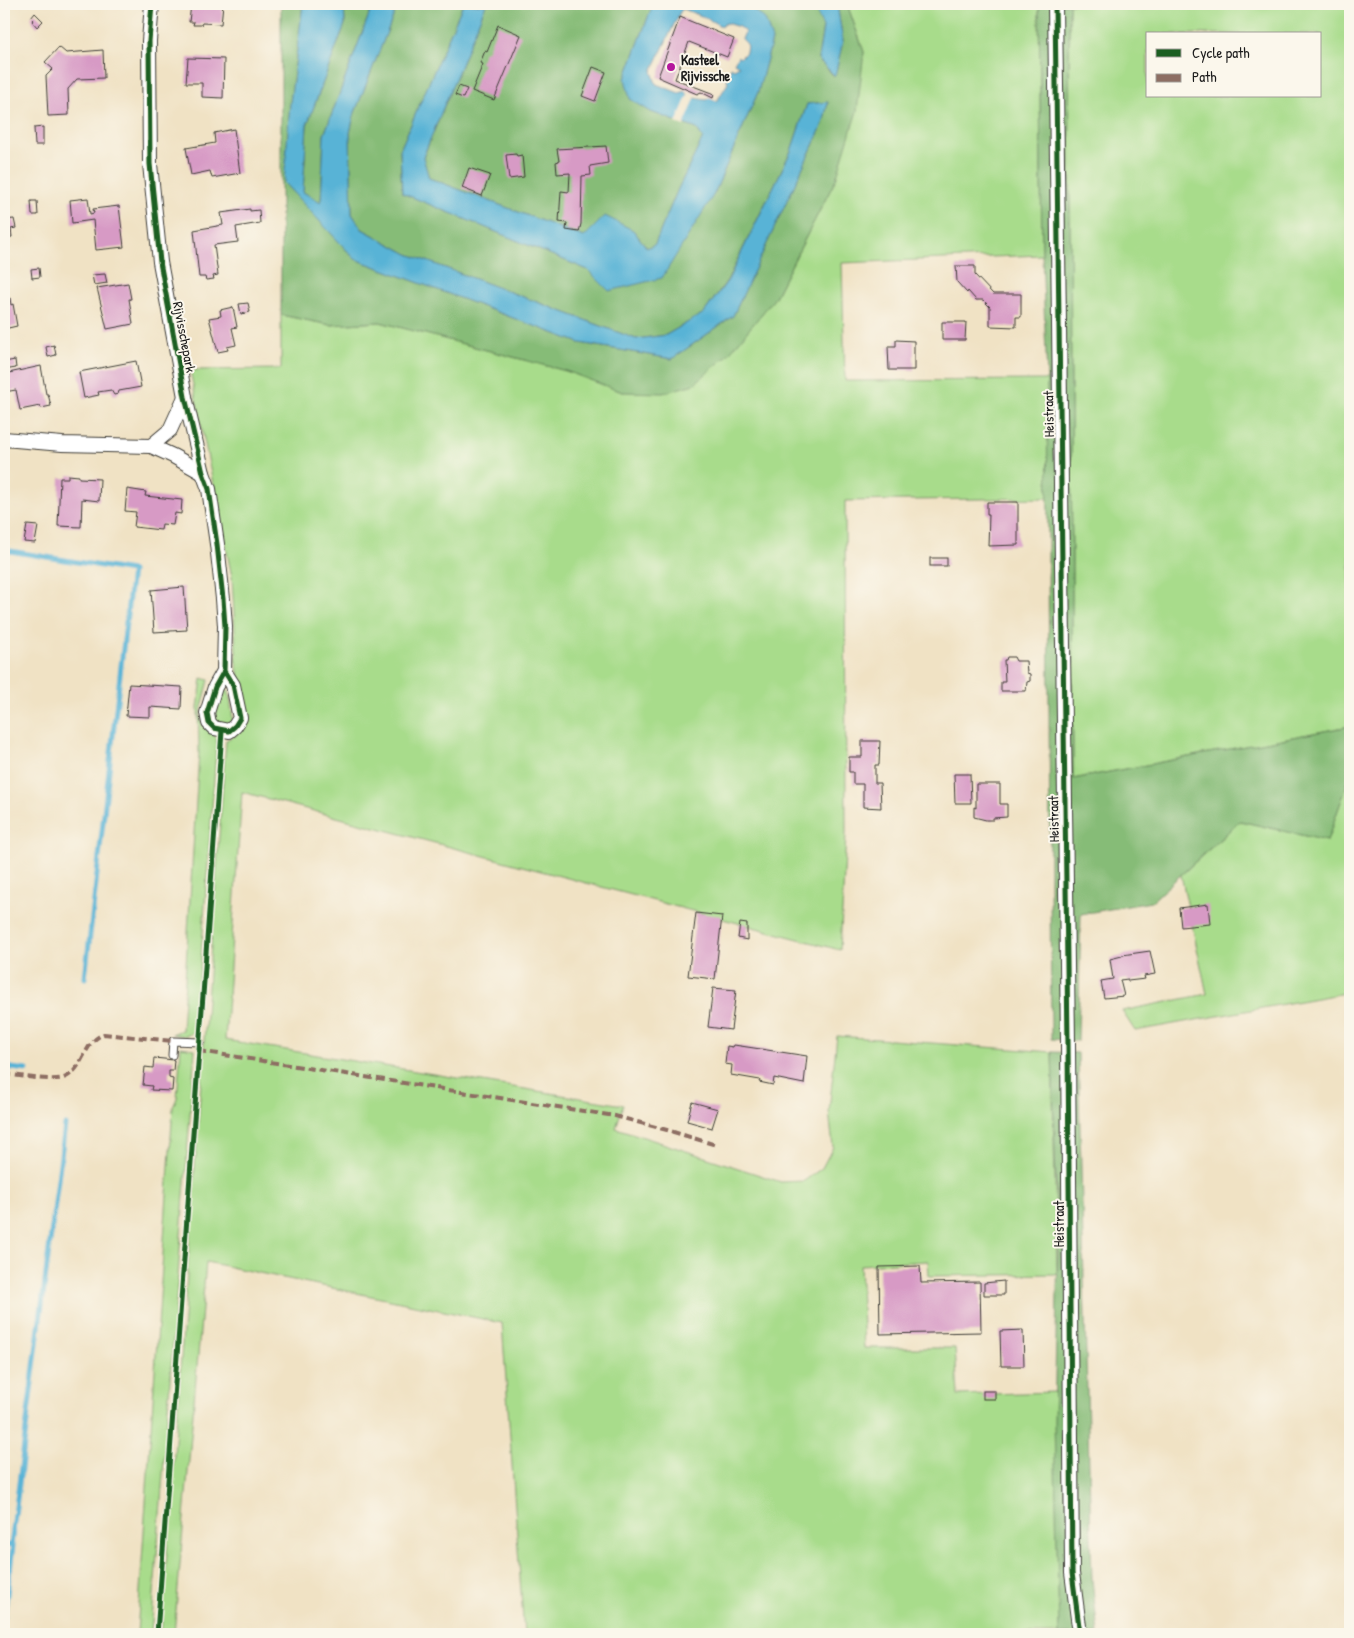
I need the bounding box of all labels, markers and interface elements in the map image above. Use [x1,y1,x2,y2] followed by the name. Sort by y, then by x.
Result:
[1146,32,1322,98] legend
[1192,42,1250,63] text: Cycle path
[681,50,731,86] place label: Kasteel Rijvissche
[665,61,677,73] marker: Kasteel Rijvissche
[1192,66,1217,87] text: Path
[168,300,201,374] street label: Rijvisschepark
[1038,390,1058,437] street label: Heistraat
[1043,795,1063,842] street label: Heistraat
[1049,1200,1068,1247] street label: Heistraat

